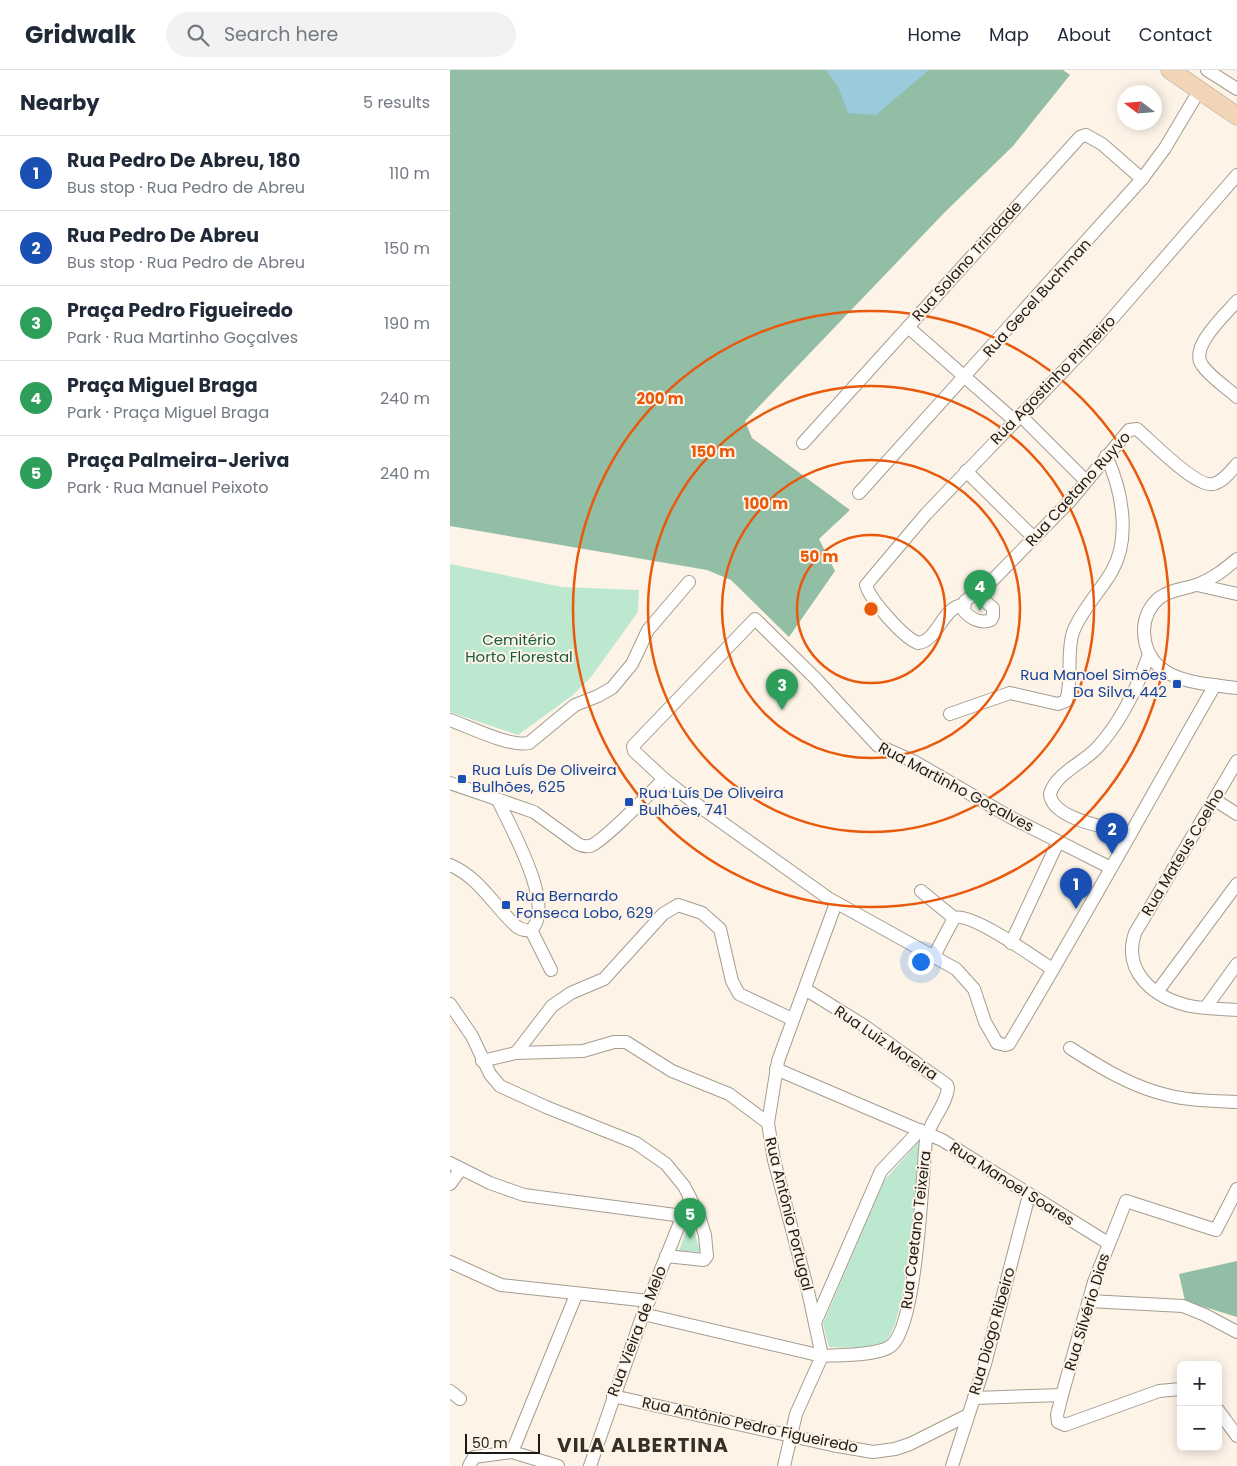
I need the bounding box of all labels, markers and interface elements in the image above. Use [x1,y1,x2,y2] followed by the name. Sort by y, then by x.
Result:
[166,12,516,57] search box
[25,18,136,51] text: Gridwalk
[184,21,212,49] icon: search
[224,21,338,48] text: Search here
[907,22,961,47] text: Home
[989,22,1029,47] text: Map
[1057,22,1111,47] text: About
[1139,22,1212,47] text: Contact
[1117,85,1162,130] north arrow
[20,88,100,117] text: Nearby
[363,91,430,114] text: 5 results
[67,147,300,174] text: Rua Pedro De Abreu, 180
[33,162,39,185] text: 1
[389,162,430,185] text: 110 m
[67,176,305,199] text: Bus stop · Rua Pedro de Abreu
[907,196,1026,325] street label: Rua Solano Trindade
[67,222,259,249] text: Rua Pedro De Abreu
[978,234,1095,361] street label: Rua Gecel Buchman
[31,237,41,260] text: 2
[384,237,430,260] text: 150 m
[67,251,305,274] text: Bus stop · Rua Pedro de Abreu
[67,297,293,324] text: Praça Pedro Figueiredo
[985,310,1120,449] street label: Rua Agostinho Pinheiro
[31,312,41,335] text: 3
[384,312,430,335] text: 190 m
[67,326,298,349] text: Park · Rua Martinho Goçalves
[67,372,258,399] text: Praça Miguel Braga
[31,387,41,410] text: 4
[380,387,430,410] text: 240 m
[636,388,684,409] text: 200 m
[67,401,269,424] text: Park · Praça Miguel Braga
[1020,427,1135,551] street label: Rua Caetano Ruyvo
[691,441,735,462] text: 150 m
[67,447,289,474] text: Praça Palmeira-Jeriva
[31,462,41,485] text: 5
[380,462,430,485] text: 240 m
[67,476,269,499] text: Park · Rua Manuel Peixoto
[744,493,788,514] text: 100 m
[800,546,838,567] text: 50 m
[964,570,996,611] pin: 4
[862,600,880,618] centre of rings
[465,629,573,667] park label: Cemitério Horto Florestal
[1020,664,1167,702] place label: Rua Manoel Simões Da Silva, 442
[766,669,798,710] pin: 3
[1171,678,1183,690] marker: Rua Manoel Simões Da Silva, 442
[875,737,1038,837] street label: Rua Martinho Goçalves
[472,759,617,797] place label: Rua Luís De Oliveira Bulhões, 625
[456,773,468,785] marker: Rua Luís De Oliveira Bulhões, 625
[639,782,784,820] place label: Rua Luís De Oliveira Bulhões, 741
[1136,784,1229,920] street label: Rua Mateus Coelho
[623,796,635,808] marker: Rua Luís De Oliveira Bulhões, 741
[1096,813,1128,854] pin: 2
[1060,868,1092,909] pin: 1
[516,885,654,923] place label: Rua Bernardo Fonseca Lobo, 629
[500,899,512,911] marker: Rua Bernardo Fonseca Lobo, 629
[908,949,934,975] your location
[831,1000,942,1085] street label: Rua Luiz Moreira
[760,1135,819,1293] street label: Rua Antônio Portugal
[946,1137,1079,1231] street label: Rua Manoel Soares
[895,1149,936,1310] street label: Rua Caetano Teixeira
[674,1198,706,1239] pin: 5
[1059,1250,1114,1373] street label: Rua Silvério Dias
[602,1262,671,1399] street label: Rua Vieira de Melo
[963,1265,1020,1397] street label: Rua Diogo Ribeiro
[1177,1361,1222,1451] map controls
[1177,1361,1222,1406] button: +
[640,1391,860,1458] street label: Rua Antônio Pedro Figueiredo
[1177,1406,1222,1451] button: −
[465,1431,540,1454] scale bar
[557,1431,729,1459] district label: VILA ALBERTINA
[472,1433,508,1453] text: 50 m

